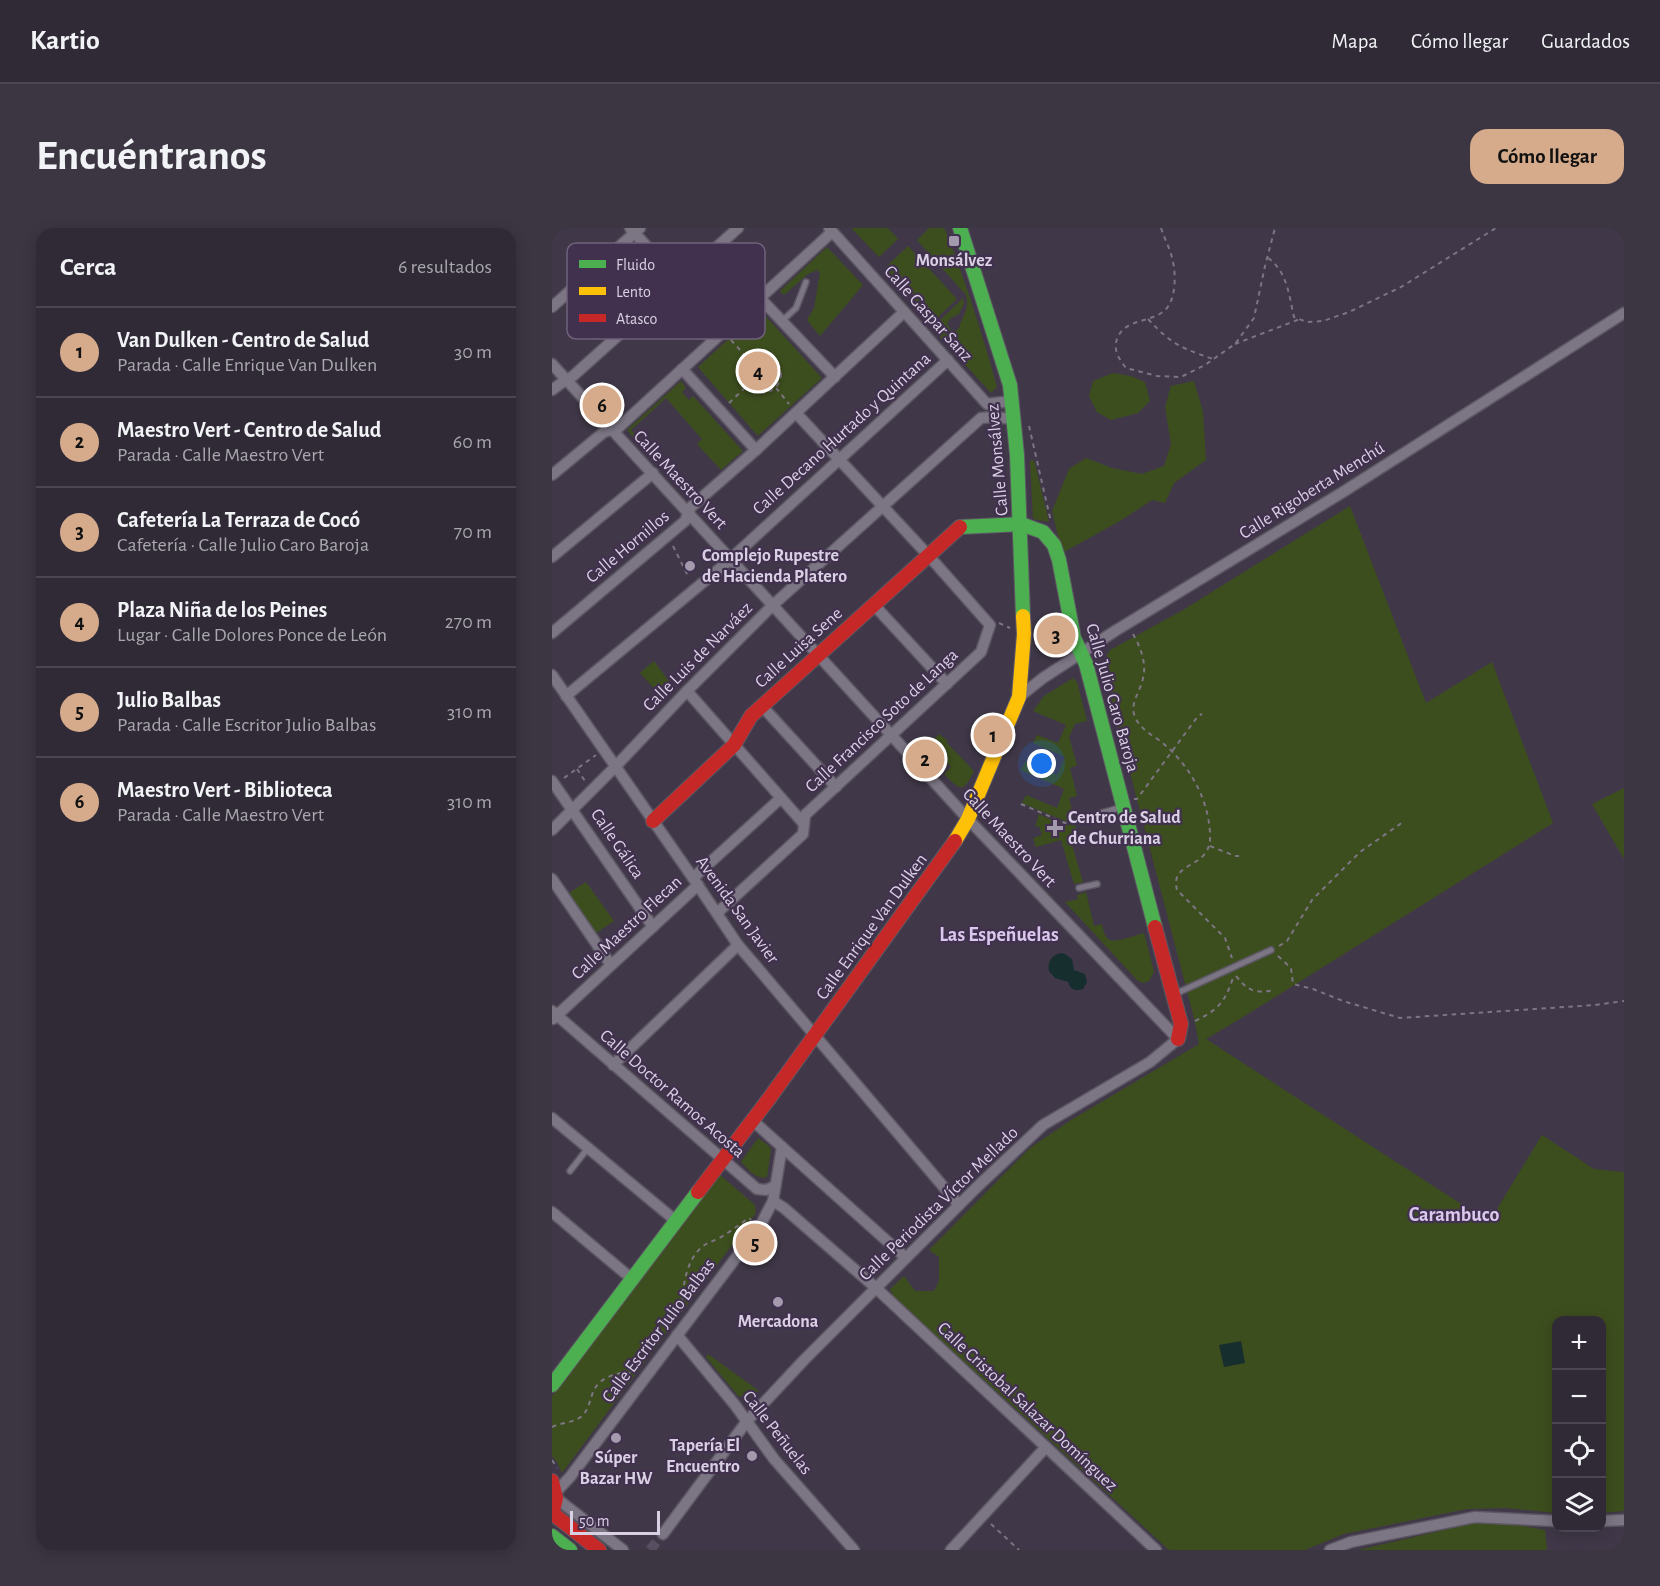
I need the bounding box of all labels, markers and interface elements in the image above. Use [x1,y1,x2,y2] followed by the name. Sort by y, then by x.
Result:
[30,27,100,55] text: Kartio
[1332,31,1378,52] text: Mapa
[1411,31,1508,52] text: Cómo llegar
[1541,31,1630,52] text: Guardados
[1470,129,1624,184] button: Cómo llegar
[36,135,267,177] text: Encuéntranos
[947,234,961,248] marker: Monsálvez
[567,243,765,339] legend
[916,252,993,270] place label: Monsálvez
[60,254,117,280] text: Cerca
[398,257,492,277] text: 6 resultados
[616,257,655,273] text: Fluido
[880,262,976,366] street label: Calle Gaspar Sanz
[616,284,651,300] text: Lento
[616,311,658,327] text: Atasco
[117,329,369,351] text: Van Dulken - Centro de Salud
[76,342,83,362] text: 1
[454,342,492,362] text: 30 m
[738,348,778,394] pin: 4
[750,350,934,518] street label: Calle Decano Hurtado y Quintana
[117,355,377,375] text: Parada · Calle Enrique Van Dulken
[583,382,622,428] pin: 6
[984,403,1012,517] street label: Calle Monsálvez
[117,419,381,441] text: Maestro Vert - Centro de Salud
[630,427,730,533] street label: Calle Maestro Vert
[75,432,84,452] text: 2
[453,432,492,452] text: 60 m
[1236,439,1388,543] street label: Calle Rigoberta Menchú
[117,445,324,465] text: Parada · Calle Maestro Vert
[583,507,673,587] street label: Calle Hornillos
[117,509,360,531] text: Cafetería La Terraza de Cocó
[75,522,84,542] text: 3
[454,522,492,542] text: 70 m
[117,535,369,555] text: Cafetería · Calle Julio Caro Baroja
[702,547,847,586] place label: Complejo Rupestre de Hacienda Platero
[683,559,697,573] marker: Complejo Rupestre de Hacienda Platero
[117,599,327,621] text: Plaza Niña de los Peines
[640,599,756,715] street label: Calle Luis de Narváez
[752,604,846,692] street label: Calle Luisa Sene
[74,612,85,632] text: 4
[445,612,492,632] text: 270 m
[1036,612,1076,658] pin: 3
[1082,622,1142,774] street label: Calle Julio Caro Baroja
[117,625,387,645] text: Lugar · Calle Dolores Ponce de León
[802,646,962,796] street label: Calle Francisco Soto de Langa
[117,689,221,711] text: Julio Balbas
[75,702,84,722] text: 5
[447,702,492,722] text: 310 m
[974,712,1012,758] pin: 1
[117,715,377,735] text: Parada · Calle Escritor Julio Balbas
[906,736,944,782] pin: 2
[1027,749,1056,778] your location
[117,779,333,801] text: Maestro Vert - Biblioteca
[959,785,1059,891] street label: Calle Maestro Vert
[75,792,84,812] text: 6
[447,792,492,812] text: 310 m
[117,805,324,825] text: Parada · Calle Maestro Vert
[587,806,647,882] street label: Calle Gálica
[1068,809,1181,848] place label: Centro de Salud de Churriana
[1046,819,1064,837] marker: Centro de Salud de Churriana
[813,851,931,1003] street label: Calle Enrique Van Dulken
[692,853,782,967] street label: Avenida San Javier
[569,873,685,983] street label: Calle Maestro Flecan
[939,925,1059,945] district label: Las Espeñuelas
[596,1026,748,1162] street label: Calle Doctor Ramos Acosta
[856,1123,1022,1284] street label: Calle Periodista Víctor Mellado
[1409,1205,1499,1225] district label: Carambuco
[736,1220,774,1266] pin: 5
[599,1256,719,1406] street label: Calle Escritor Julio Balbas
[771,1295,785,1309] marker: Mercadona
[738,1313,819,1331] place label: Mercadona
[1552,1316,1606,1532] map controls
[1552,1316,1606,1370] button: +
[934,1319,1120,1495] street label: Calle Cristobal Salazar Domínguez
[1552,1370,1606,1424] button: −
[739,1388,815,1478] street label: Calle Peñuelas
[1552,1424,1606,1478] button: locate
[609,1431,623,1445] marker: Súper Bazar HW
[666,1437,740,1476] place label: Tapería El Encuentro
[580,1449,653,1488] place label: Súper Bazar HW
[745,1449,759,1463] marker: Tapería El Encuentro
[1552,1478,1606,1532] button: layers
[570,1508,660,1536] scale bar
[579,1513,610,1529] text: 50 m

